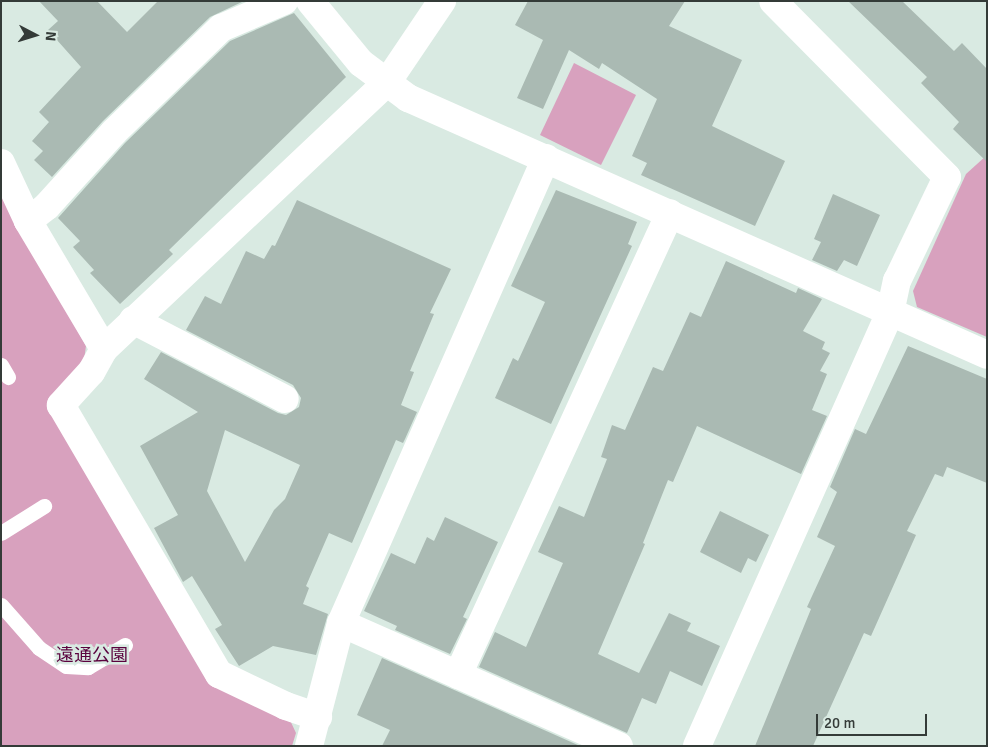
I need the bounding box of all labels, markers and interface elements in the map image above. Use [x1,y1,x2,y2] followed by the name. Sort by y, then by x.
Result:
[10,10,60,60] north arrow
[42,31,59,42] text: N
[56,644,128,666] park label: 遠通公園
[818,704,929,736] scale bar
[824,714,855,732] text: 20 m

